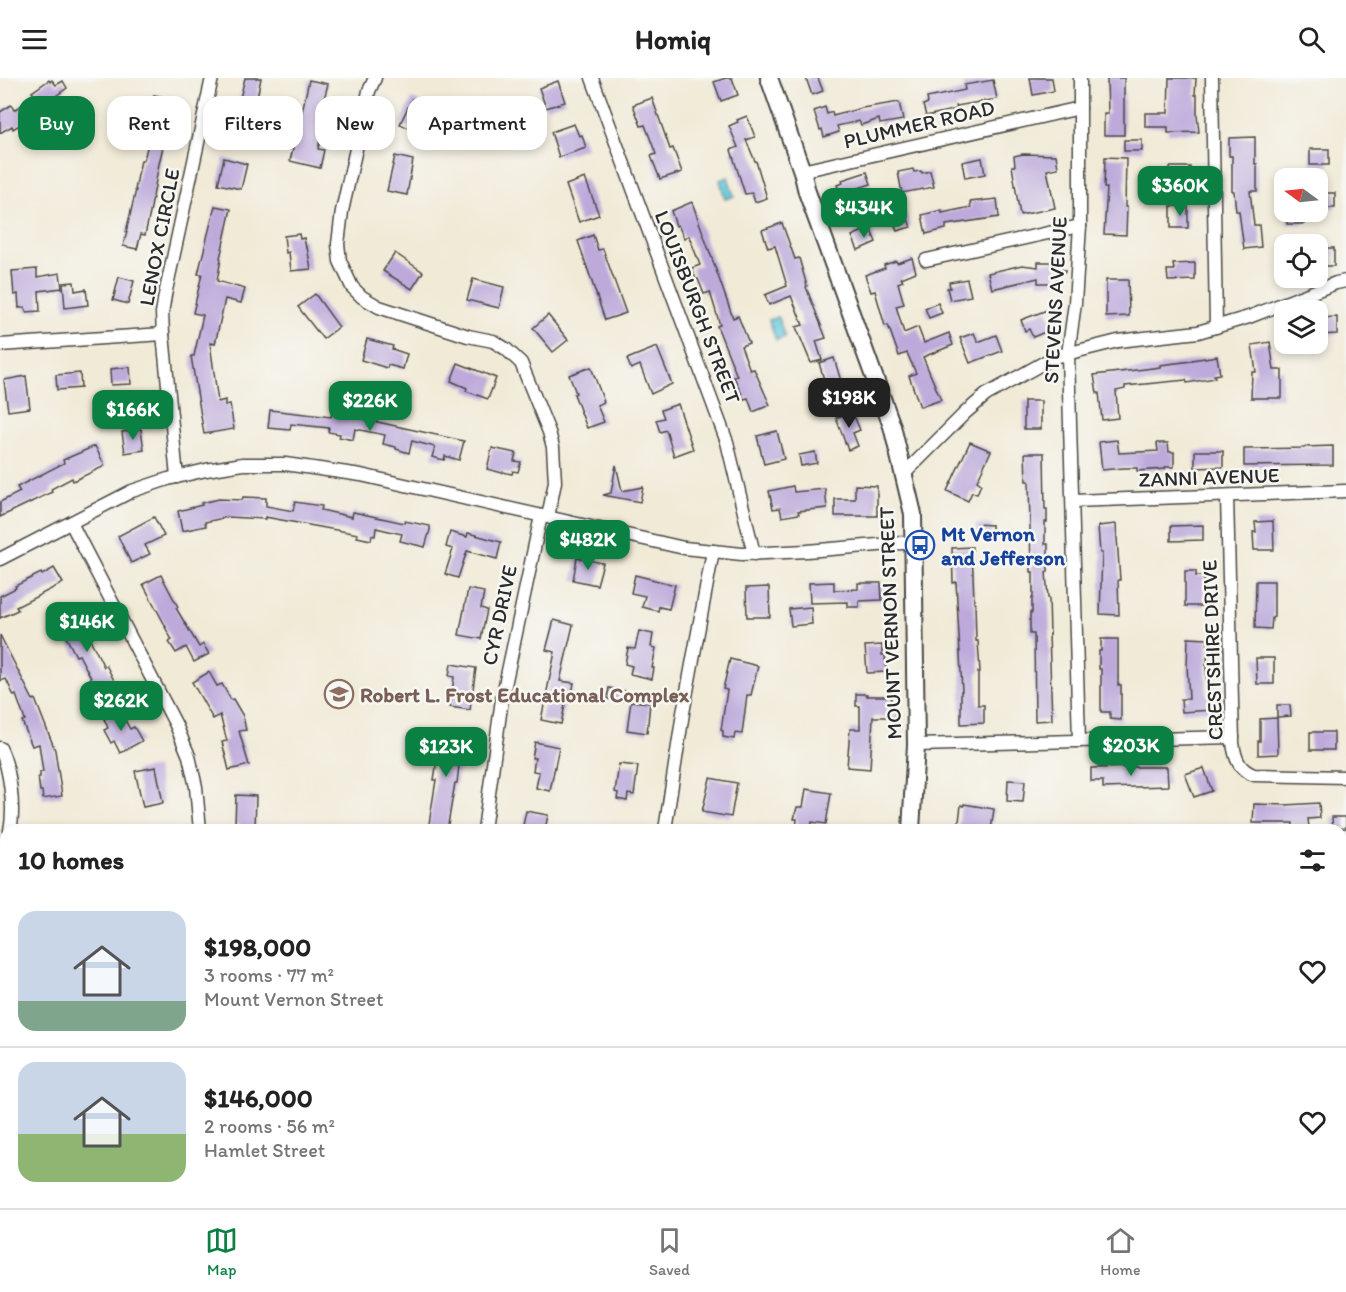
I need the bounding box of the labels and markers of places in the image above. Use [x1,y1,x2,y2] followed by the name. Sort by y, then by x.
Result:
[1138,166,1222,217] pin: $360K
[822,188,906,239] pin: $434K
[807,378,891,429] pin: $198K
[328,381,412,432] pin: $226K
[91,390,175,441] pin: $166K
[546,520,630,571] pin: $482K
[941,521,1066,570] place label: Mt Vernon and Jefferson
[904,529,936,561] bus stop icon: Mt Vernon and Jefferson
[45,602,129,653] pin: $146K
[323,678,355,710] school or university icon: Robert L. Frost Educational Complex
[79,681,163,732] pin: $262K
[360,682,690,708] place label: Robert L. Frost Educational Complex
[1089,726,1173,777] pin: $203K
[404,727,488,778] pin: $123K

